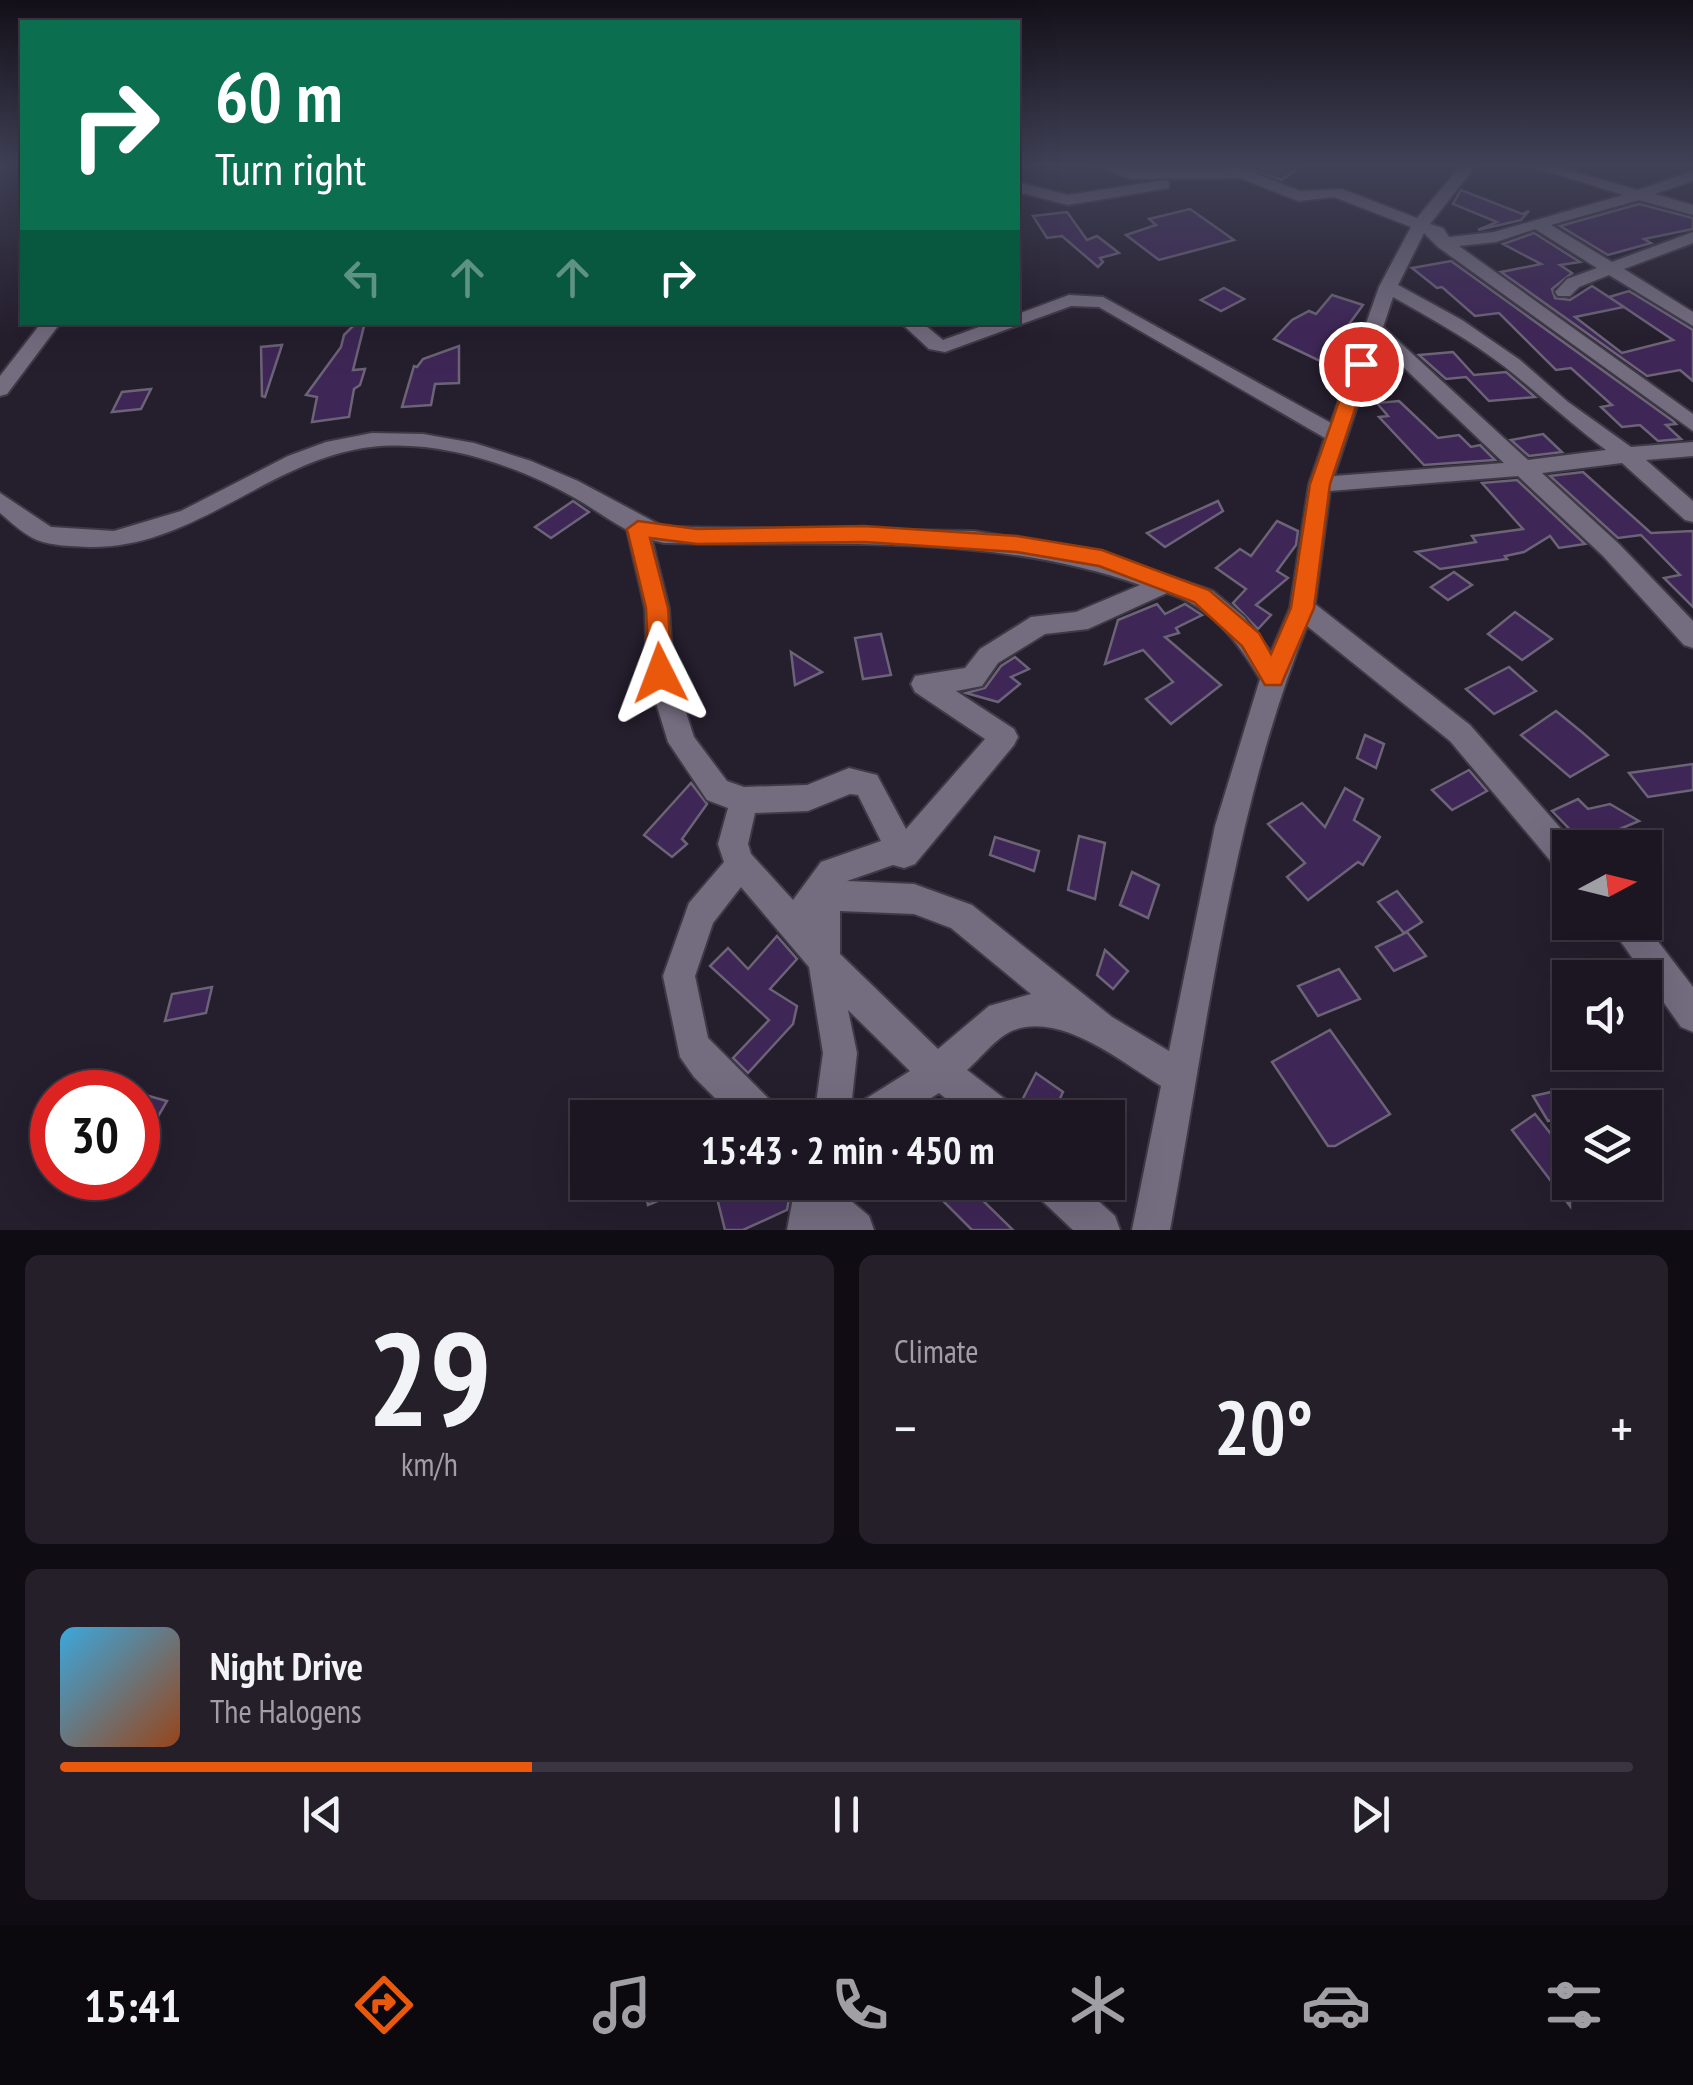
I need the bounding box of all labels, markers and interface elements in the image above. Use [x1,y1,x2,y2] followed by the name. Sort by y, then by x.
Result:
[215,51,343,141] text: 60 m
[50,60,180,190] icon: right
[215,139,366,197] text: Turn right
[335,250,390,305] icon: left
[440,250,495,305] icon: ahead
[545,250,600,305] icon: ahead
[650,250,705,305] icon: right
[1319,322,1404,407] pin
[1334,337,1389,392] icon: arrive
[608,621,712,725] position arrow
[1552,830,1662,940] north arrow
[1552,830,1662,1200] map controls
[1552,960,1662,1070] button: sound
[30,1070,160,1200] speed limit sign: 30
[1552,1090,1662,1200] button: layers
[701,1125,994,1174] text: 15:43 · 2 min · 450 m
[367,1294,492,1462] text: 29
[894,1330,978,1372] text: Climate
[1214,1379,1313,1476] text: 20°
[894,1392,917,1463] text: −
[1610,1392,1633,1463] text: +
[401,1443,458,1485] text: km/h
[210,1641,363,1690] text: Night Drive
[210,1690,362,1732] text: The Halogens
[295,1787,350,1842] icon: previous
[819,1787,874,1842] icon: pause
[1343,1787,1398,1842] icon: next
[349,1970,419,2040] icon: directions
[587,1970,657,2040] icon: music
[825,1970,895,2040] icon: phone
[1063,1970,1133,2040] icon: climate
[1301,1970,1371,2040] icon: car
[1539,1970,1609,2040] icon: filters
[84,1976,181,2034] text: 15:41

